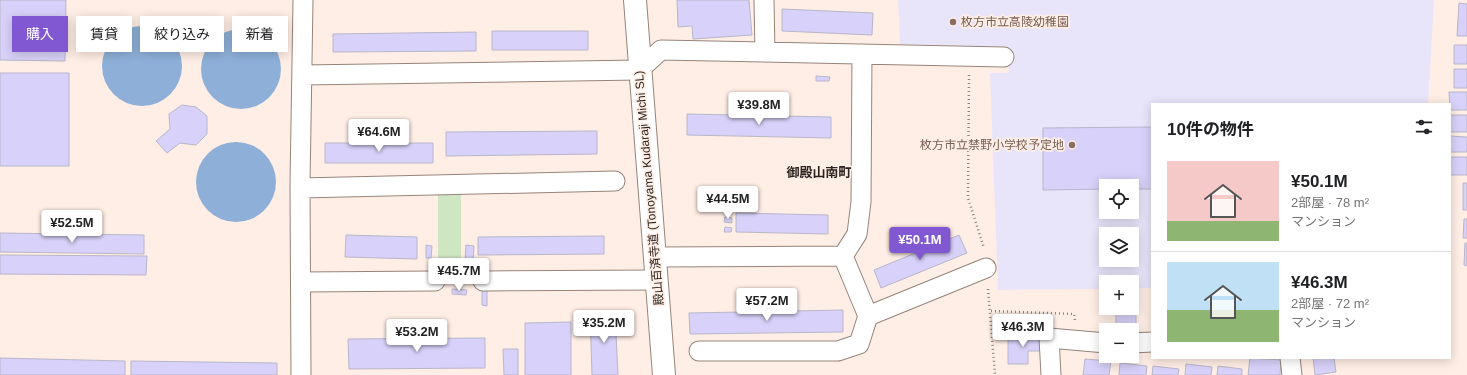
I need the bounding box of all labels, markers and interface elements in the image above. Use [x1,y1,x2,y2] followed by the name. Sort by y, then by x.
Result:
[961,15,1069,29] place label: 枚方市立高陵幼稚園
[12,16,68,52] chip: 購入
[76,16,132,52] chip: 賃貸
[140,16,224,52] chip: 絞り込み
[232,16,288,52] chip: 新着
[948,17,958,27] marker: 枚方市立高陵幼稚園
[632,70,666,306] street label: 殿山百済寺道 (Tonoyama Kudaraji Michi SL)
[726,92,792,126] pin: ¥39.8M
[737,97,781,112] text: ¥39.8M
[1413,116,1435,138] icon: filters
[346,119,412,153] pin: ¥64.6M
[1167,120,1254,139] text: 10件の物件
[357,124,401,139] text: ¥64.6M
[920,138,1064,152] place label: 枚方市立禁野小学校予定地
[1067,140,1077,150] marker: 枚方市立禁野小学校予定地
[786,165,852,180] district label: 御殿山南町
[1291,172,1348,191] text: ¥50.1M
[1199,177,1247,225] icon: home
[1099,179,1139,363] map controls
[1099,179,1139,219] button: locate
[695,186,761,220] pin: ¥44.5M
[706,191,750,206] text: ¥44.5M
[1291,195,1369,210] text: 2部屋 · 78 m²
[39,210,105,244] pin: ¥52.5M
[1291,214,1356,229] text: マンション
[50,215,94,230] text: ¥52.5M
[887,227,953,261] pin: ¥50.1M
[1099,227,1139,267] button: layers
[898,232,942,247] text: ¥50.1M
[426,258,492,292] pin: ¥45.7M
[437,263,481,278] text: ¥45.7M
[1291,273,1348,292] text: ¥46.3M
[1099,275,1139,315] button: +
[1199,278,1247,326] icon: home
[734,288,800,322] pin: ¥57.2M
[745,293,789,308] text: ¥57.2M
[1291,296,1369,311] text: 2部屋 · 72 m²
[571,310,637,344] pin: ¥35.2M
[990,314,1056,348] pin: ¥46.3M
[582,315,626,330] text: ¥35.2M
[1291,315,1356,330] text: マンション
[384,319,450,353] pin: ¥53.2M
[1001,319,1045,334] text: ¥46.3M
[1099,323,1139,363] button: −
[395,324,439,339] text: ¥53.2M

